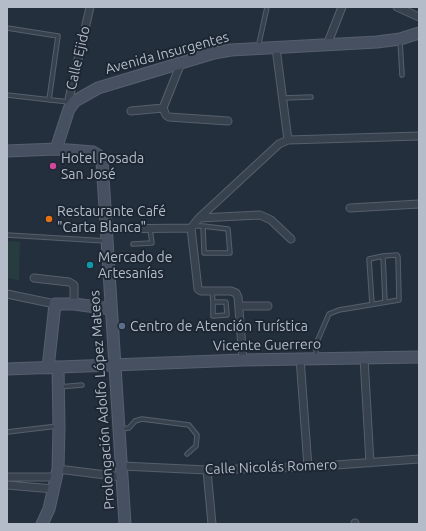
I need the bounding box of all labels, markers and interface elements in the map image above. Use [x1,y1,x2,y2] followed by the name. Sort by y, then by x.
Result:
[62,24,94,92] street label: Calle Ejido
[103,28,231,78] street label: Avenida Insurgentes
[61,150,144,182] place label: Hotel Posada San José
[48,161,58,171] marker: Hotel Posada San José
[57,203,166,236] place label: Restaurante Café "Carta Blanca"
[44,214,54,224] marker: Restaurante Café "Carta Blanca"
[98,249,172,282] place label: Mercado de Artesanías
[85,260,95,270] marker: Mercado de Artesanías
[86,290,118,510] street label: Prolongación Adolfo López Mateos
[130,318,308,334] place label: Centro de Atención Turística
[117,321,127,331] marker: Centro de Atención Turística
[213,336,321,354] street label: Vicente Guerrero
[205,456,337,478] street label: Calle Nicolás Romero

